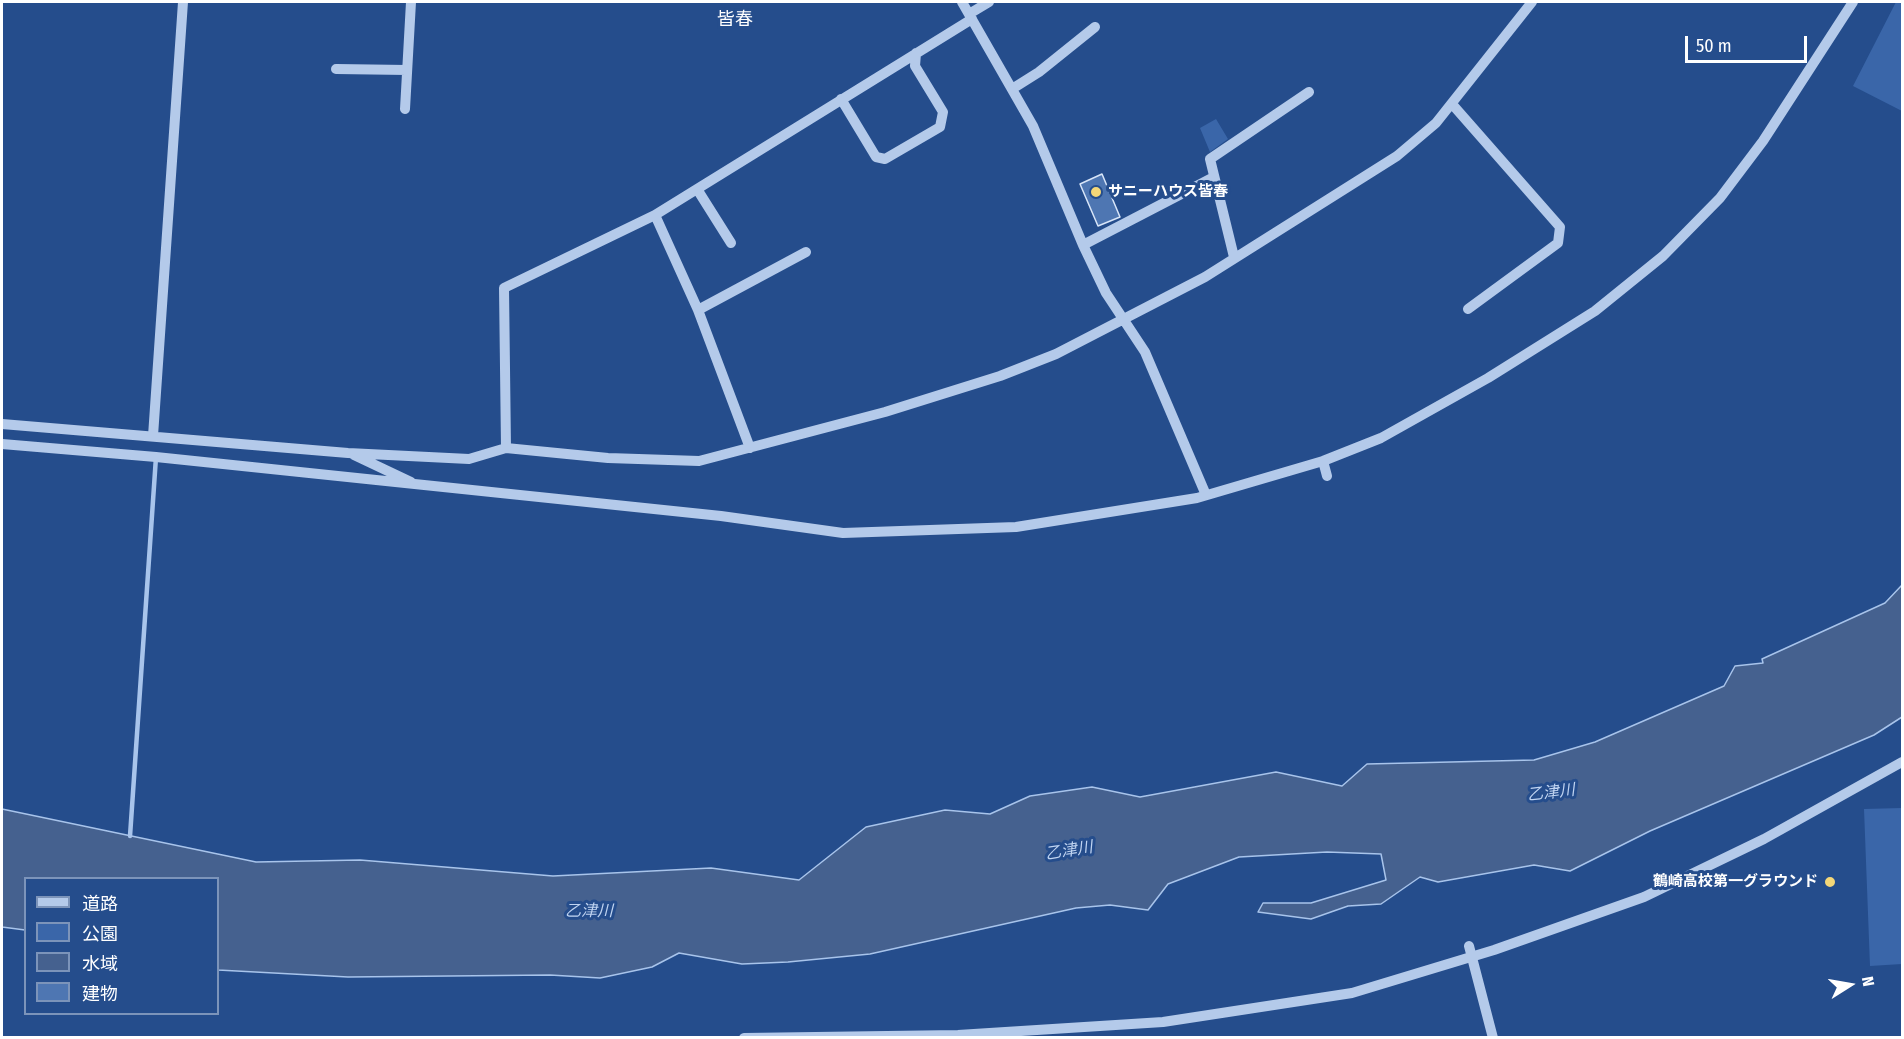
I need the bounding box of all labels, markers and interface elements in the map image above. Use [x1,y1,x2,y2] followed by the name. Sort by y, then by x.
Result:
[717,9,753,31] district label: 皆春
[1688,24,1810,62] scale bar
[1696,35,1732,57] text: 50 m
[1108,183,1228,201] place label: サニーハウス皆春
[1089,185,1103,199] marker: サニーハウス皆春
[1526,781,1576,805] water label: 乙津川
[1044,838,1094,864] water label: 乙津川
[1653,873,1818,891] place label: 鶴崎高校第一グラウンド
[1823,875,1837,889] marker: 鶴崎高校第一グラウンド
[24,877,219,1015] legend
[82,893,118,915] text: 道路
[565,902,613,922] water label: 乙津川
[82,923,118,945] text: 公園
[82,953,118,975] text: 水域
[1820,955,1880,1015] north arrow
[1858,975,1878,988] text: N
[82,983,118,1005] text: 建物

